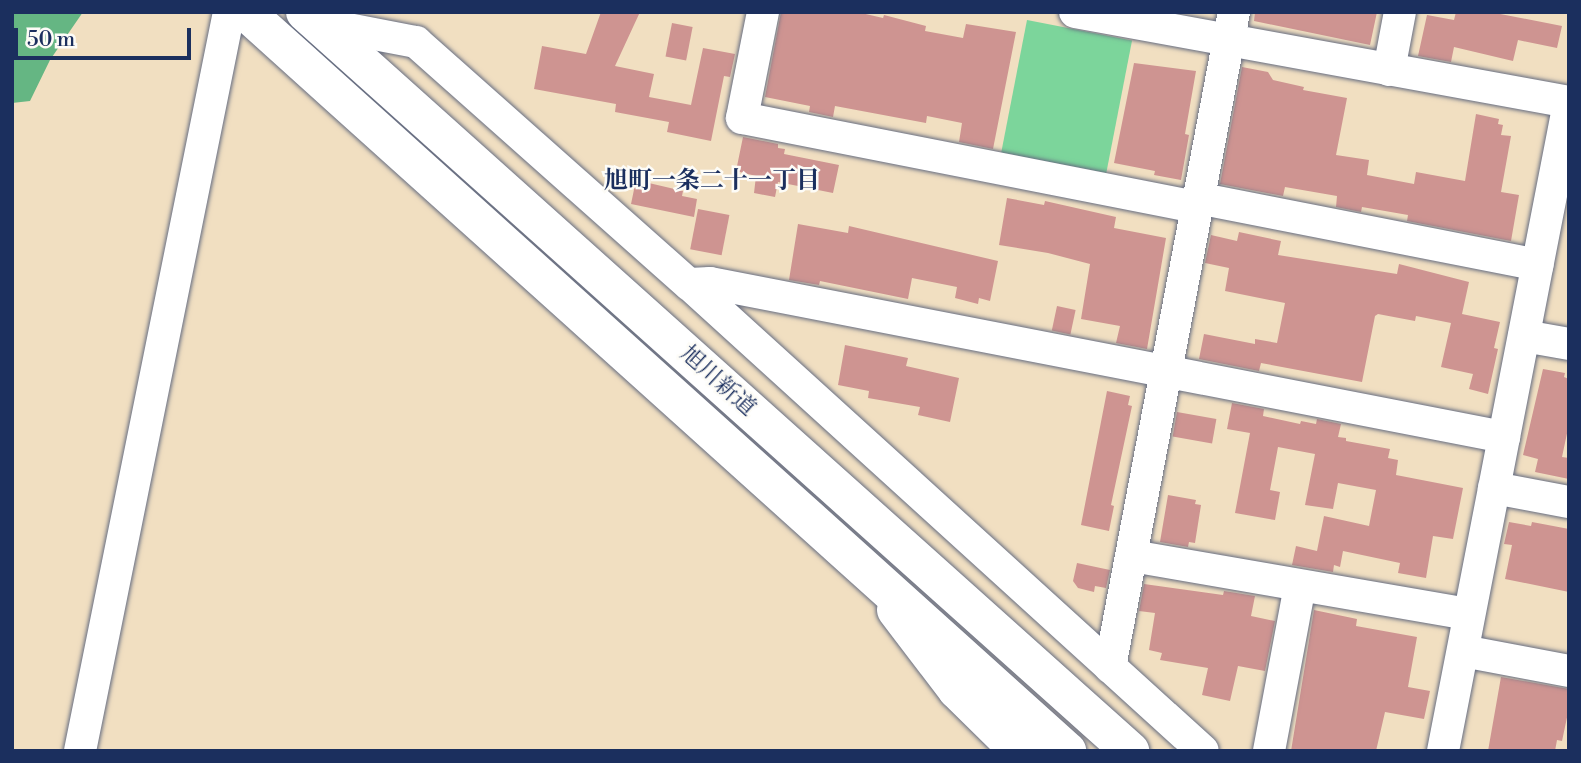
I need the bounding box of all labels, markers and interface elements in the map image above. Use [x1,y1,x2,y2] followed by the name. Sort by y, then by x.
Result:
[18,14,194,58] scale bar
[27,27,75,53] text: 50 m
[604,168,820,196] district label: 旭町一条二十一丁目
[675,340,761,422] street label: 旭川新道

